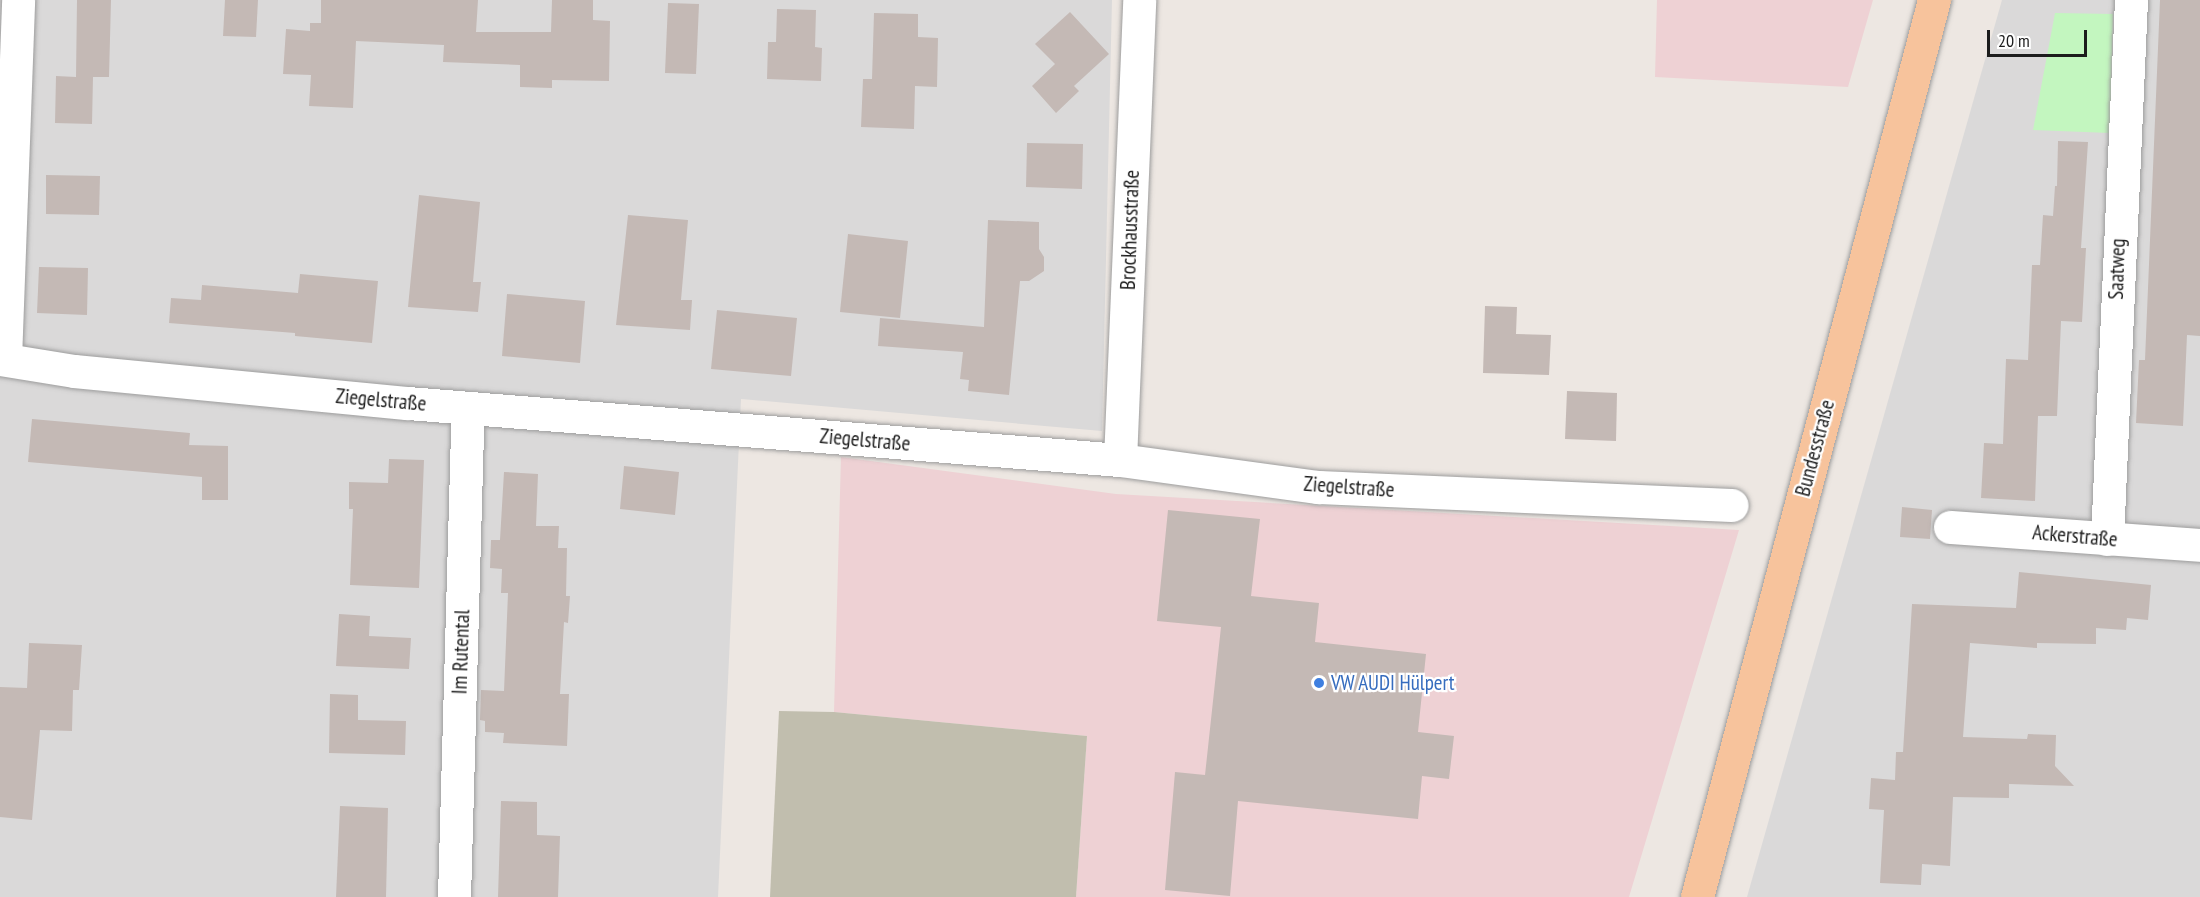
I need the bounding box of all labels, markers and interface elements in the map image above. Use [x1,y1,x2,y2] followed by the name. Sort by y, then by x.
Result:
[1990,18,2090,56] scale bar
[1998,29,2030,52] text: 20 m
[1115,170,1145,290] street label: Brockhausstraße
[2103,238,2131,300] street label: Saatweg
[335,383,427,417] street label: Ziegelstraße
[1790,397,1840,499] street label: Bundesstraße
[819,423,911,457] street label: Ziegelstraße
[1303,471,1395,503] street label: Ziegelstraße
[2031,520,2119,552] street label: Ackerstraße
[447,609,475,695] street label: Im Rutental
[1331,670,1455,696] place label: VW AUDI Hülpert
[1312,676,1326,690] marker: VW AUDI Hülpert

